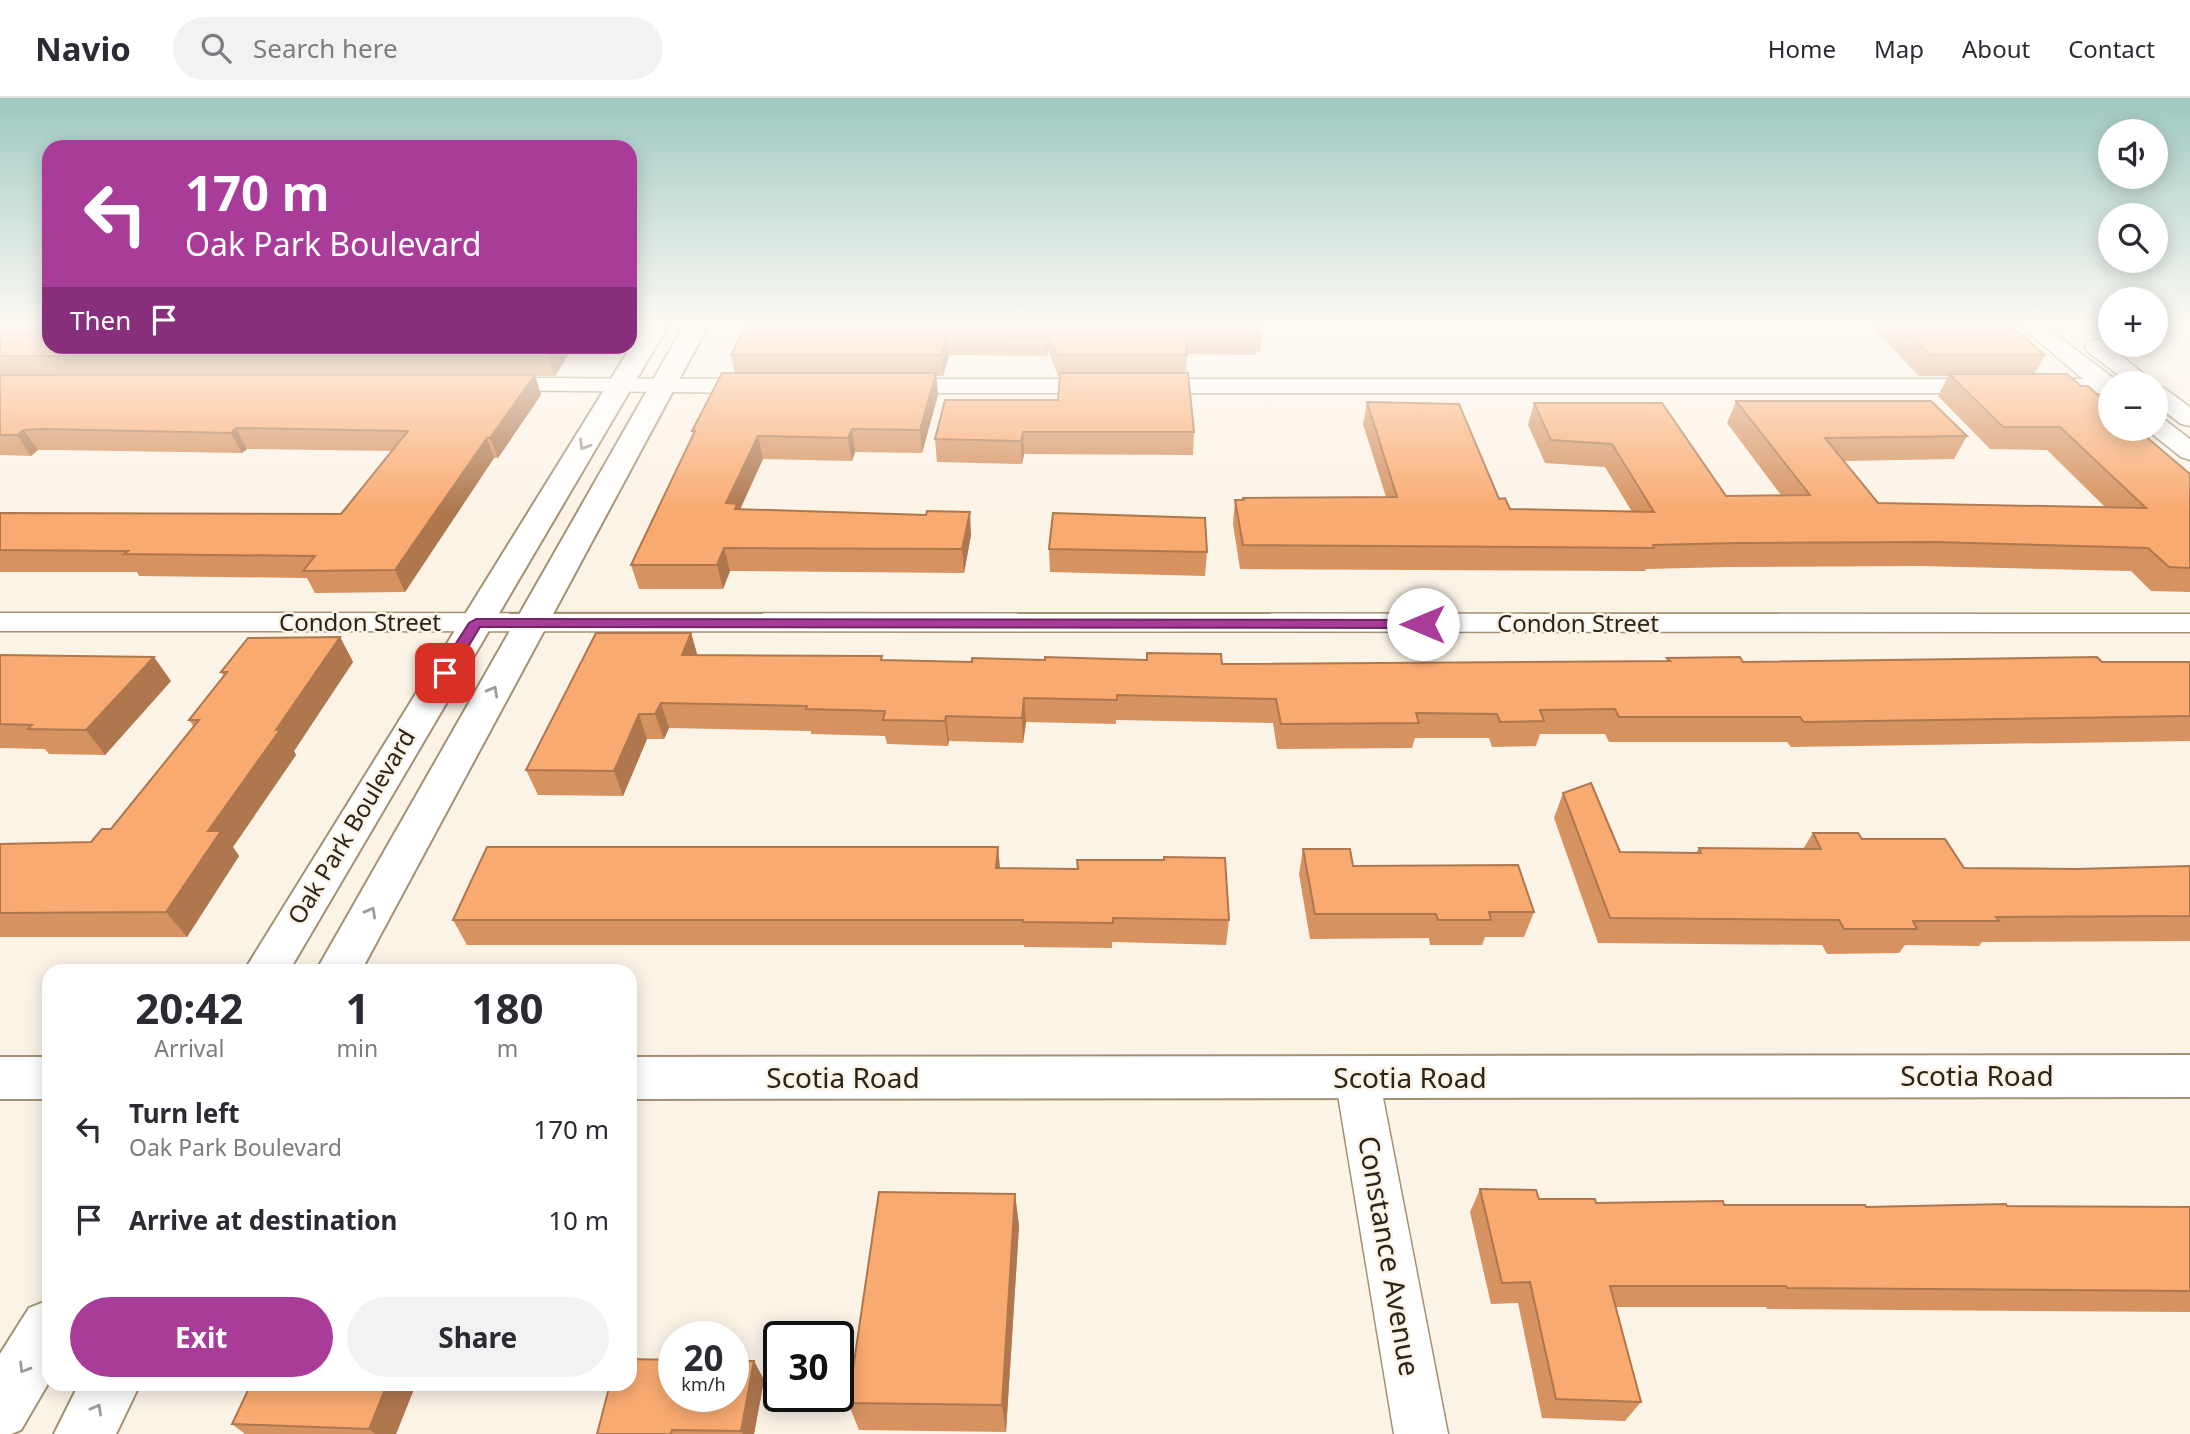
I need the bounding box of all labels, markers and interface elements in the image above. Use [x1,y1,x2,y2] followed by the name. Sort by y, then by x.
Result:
[173,17,663,80] search box
[35,26,131,71] text: Navio
[197,29,235,67] icon: search
[253,30,398,66] text: Search here
[1768,32,1836,65] text: Home
[1874,32,1924,65] text: Map
[1962,32,2030,65] text: About
[2068,32,2155,65] text: Contact
[2098,119,2168,441] map controls
[2098,119,2168,189] button: sound
[185,159,330,225] text: 170 m
[70,168,161,259] icon: left
[2098,203,2168,273] button: search
[185,222,481,265] text: Oak Park Boulevard
[2098,287,2168,357] button: +
[145,301,183,339] icon: arrive
[70,302,131,338] text: Then
[2098,371,2168,441] button: −
[579,438,592,451] one-way arrow
[1386,587,1460,661] position arrow
[279,605,441,638] street label: Condon Street
[1497,606,1659,639] street label: Condon Street
[415,643,475,703] pin
[426,654,464,692] icon: arrive
[485,686,498,698] one-way arrow
[279,722,422,930] street label: Oak Park Boulevard
[363,906,376,919] one-way arrow
[135,979,243,1036] text: 20:42
[345,979,369,1036] text: 1
[472,979,544,1036] text: 180
[154,1032,224,1064] text: Arrival
[337,1032,378,1064] text: min
[497,1032,518,1064] text: m
[1900,1056,2054,1094] street label: Scotia Road
[766,1058,920,1096] street label: Scotia Road
[1333,1058,1487,1096] street label: Scotia Road
[129,1095,240,1131] text: Turn left
[70,1110,108,1148] icon: left
[533,1111,609,1147] text: 170 m
[129,1131,342,1163] text: Oak Park Boulevard
[1350,1133,1430,1379] street label: Constance Avenue
[70,1201,108,1239] icon: arrive
[129,1202,398,1238] text: Arrive at destination
[548,1202,609,1238] text: 10 m
[70,1297,333,1377] button: Exit
[347,1297,609,1377] button: Share
[763,1321,854,1412] speed limit sign: 30
[683,1334,724,1381] text: 20
[20,1361,33,1374] one-way arrow
[681,1372,726,1396] text: km/h
[89,1404,102,1416] one-way arrow

